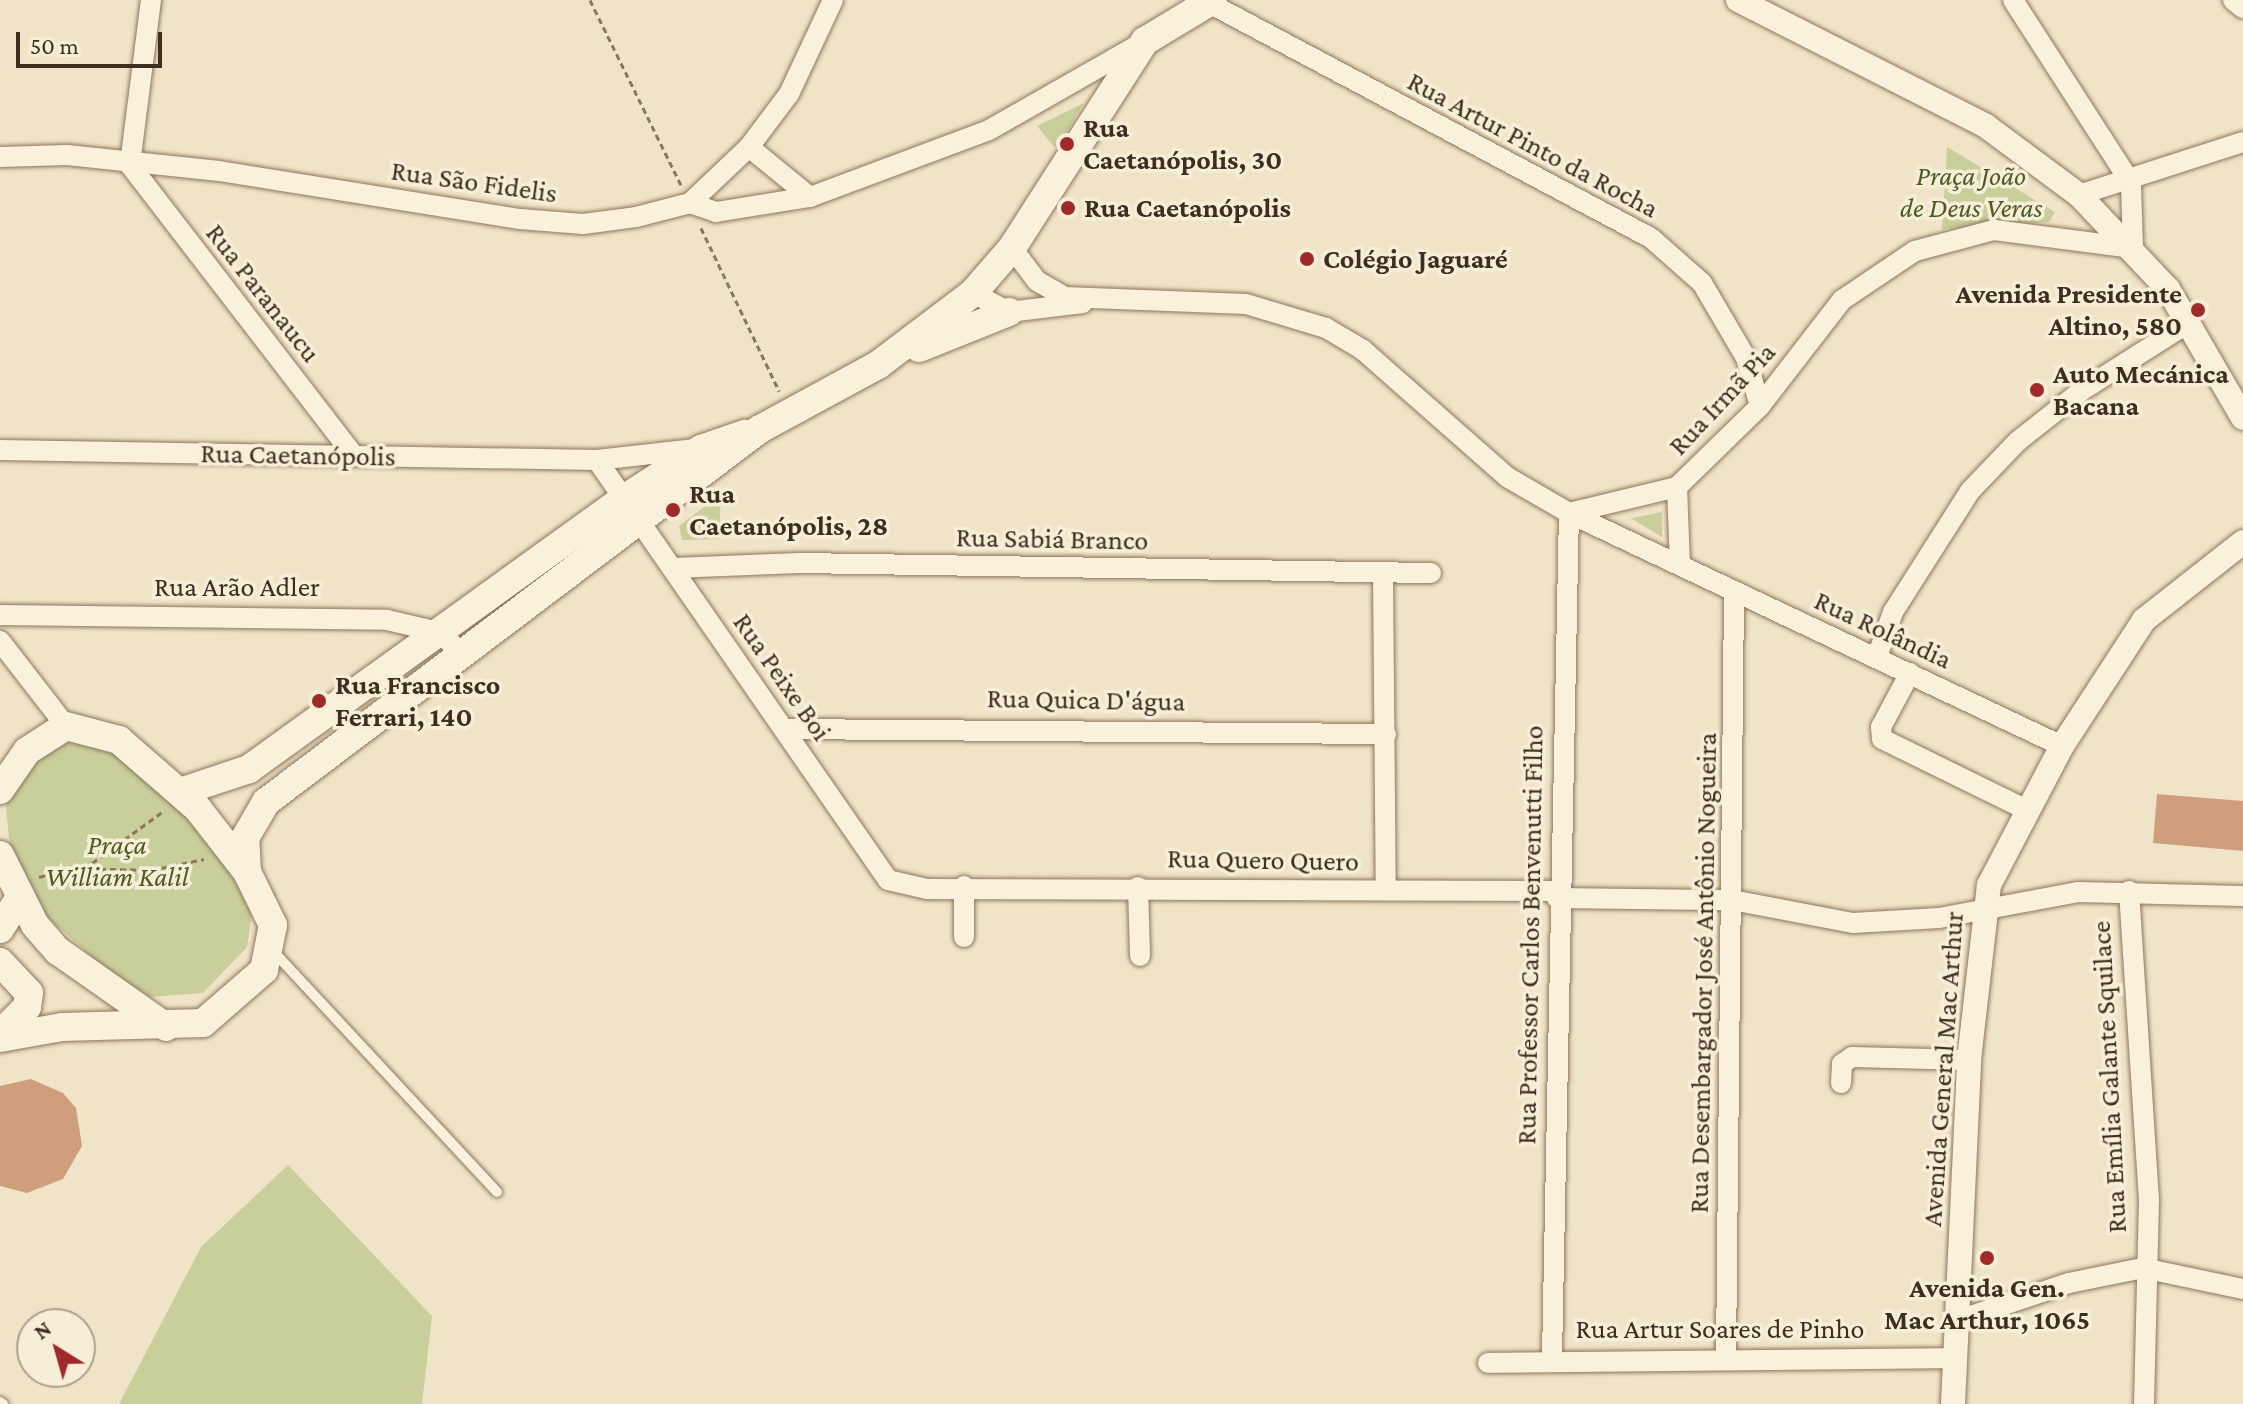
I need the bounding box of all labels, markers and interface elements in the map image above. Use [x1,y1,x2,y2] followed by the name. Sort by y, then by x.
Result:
[20,16,166,66] scale bar
[30,32,79,59] text: 50 m
[1402,65,1664,225] street label: Rua Artur Pinto da Rocha
[1083,111,1282,177] place label: Rua Caetanópolis, 30
[1058,135,1076,153] marker: Rua Caetanópolis, 30
[389,154,559,210] street label: Rua São Fidelis
[1900,159,2042,225] park label: Praça João de Deus Veras
[1084,191,1291,225] place label: Rua Caetanópolis
[1059,199,1077,217] marker: Rua Caetanópolis
[199,217,327,369] street label: Rua Paranaucu
[1323,242,1508,276] place label: Colégio Jaguaré
[1298,250,1316,268] marker: Colégio Jaguaré
[1956,277,2182,343] place label: Avenida Presidente Altino, 580
[2189,301,2207,319] marker: Avenida Presidente Altino, 580
[1661,336,1783,462] street label: Rua Irmã Pia
[2053,357,2229,423] place label: Auto Mecánica Bacana
[2028,381,2046,399] marker: Auto Mecánica Bacana
[200,436,396,474] street label: Rua Caetanópolis
[689,477,888,543] place label: Rua Caetanópolis, 28
[664,501,682,519] marker: Rua Caetanópolis, 28
[956,521,1148,557] street label: Rua Sabiá Branco
[154,570,320,604] street label: Rua Arão Adler
[1809,584,1957,676] street label: Rua Rolândia
[726,607,838,747] street label: Rua Peixe Boi
[335,668,500,734] place label: Rua Francisco Ferrari, 140
[987,681,1185,719] street label: Rua Quica D'água
[310,692,328,710] marker: Rua Francisco Ferrari, 140
[1510,725,1550,1145] street label: Rua Professor Carlos Benvenutti Filho
[1682,732,1724,1214] street label: Rua Desembargador José Antônio Nogueira
[45,828,189,894] park label: Praça William Kalil
[1167,842,1359,878] street label: Rua Quero Quero
[1915,910,1971,1228] street label: Avenida General Mac Arthur
[2084,920,2134,1234] street label: Rua Emília Galante Squilace
[1978,1249,1996,1267] marker: Avenida Gen. Mac Arthur, 1065
[1884,1271,2090,1337] place label: Avenida Gen. Mac Arthur, 1065
[16,1308,96,1388] north arrow
[1576,1312,1864,1346] street label: Rua Artur Soares de Pinho
[29,1316,56,1345] text: N

